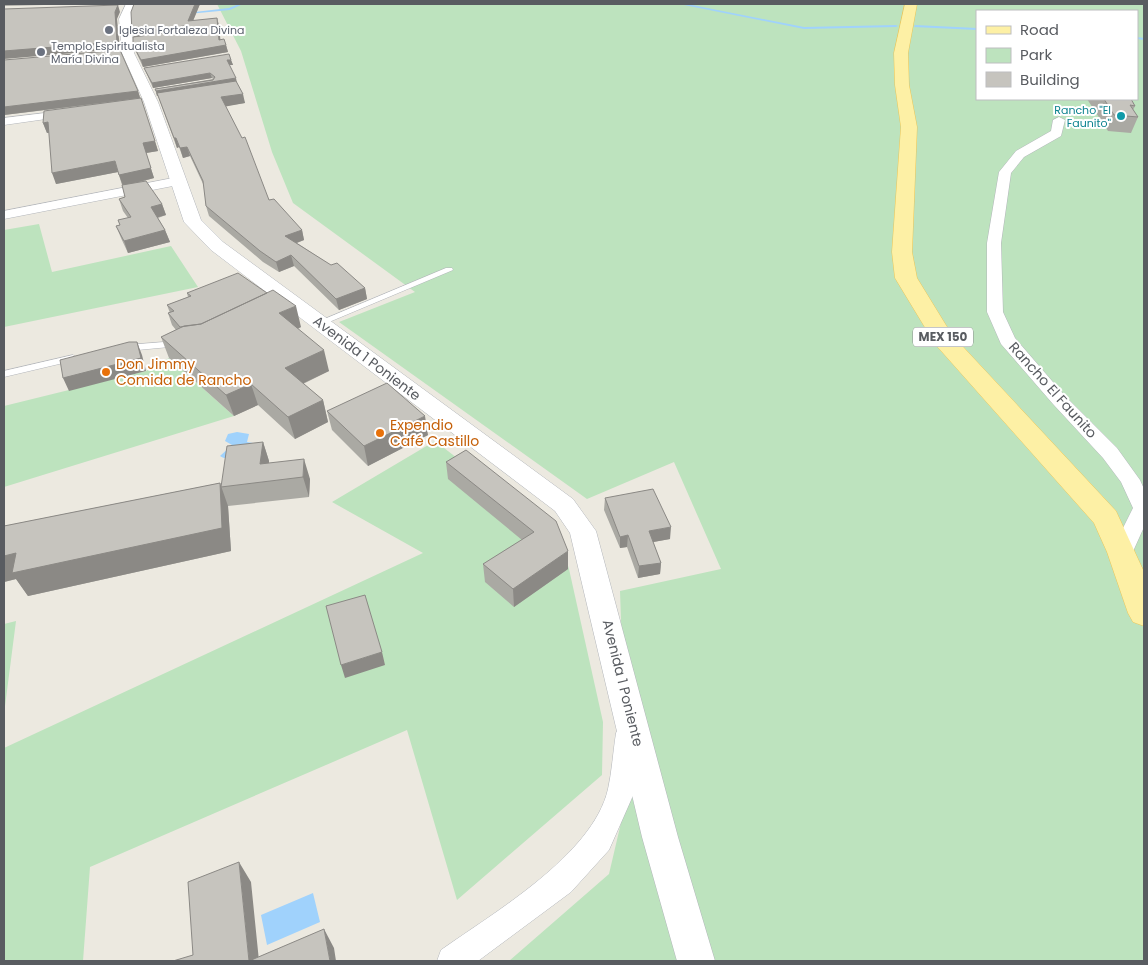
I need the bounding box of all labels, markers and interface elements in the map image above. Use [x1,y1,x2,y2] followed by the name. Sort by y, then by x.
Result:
[976,10,1138,100] legend
[1020,19,1059,40] text: Road
[119,22,244,38] place label: Iglesia Fortaleza Divina
[103,24,115,36] marker: Iglesia Fortaleza Divina
[51,38,165,67] place label: Templo Espiritualista María Divina
[1020,44,1052,65] text: Park
[35,46,47,58] marker: Templo Espiritualista María Divina
[1020,69,1080,90] text: Building
[1054,102,1111,131] place label: Rancho ''El Faunito''
[1115,110,1127,122] marker: Rancho ''El Faunito''
[309,311,425,405] street label: Avenida 1 Poniente
[913,328,973,347] road number: MEX 150
[1004,337,1102,443] street label: Rancho El Faunito
[116,354,252,390] place label: Don Jimmy Comida de Rancho
[100,366,112,378] marker: Don Jimmy Comida de Rancho
[390,415,479,451] place label: Expendio Café Castillo
[374,427,386,439] marker: Expendio Café Castillo
[598,617,649,749] street label: Avenida 1 Poniente

